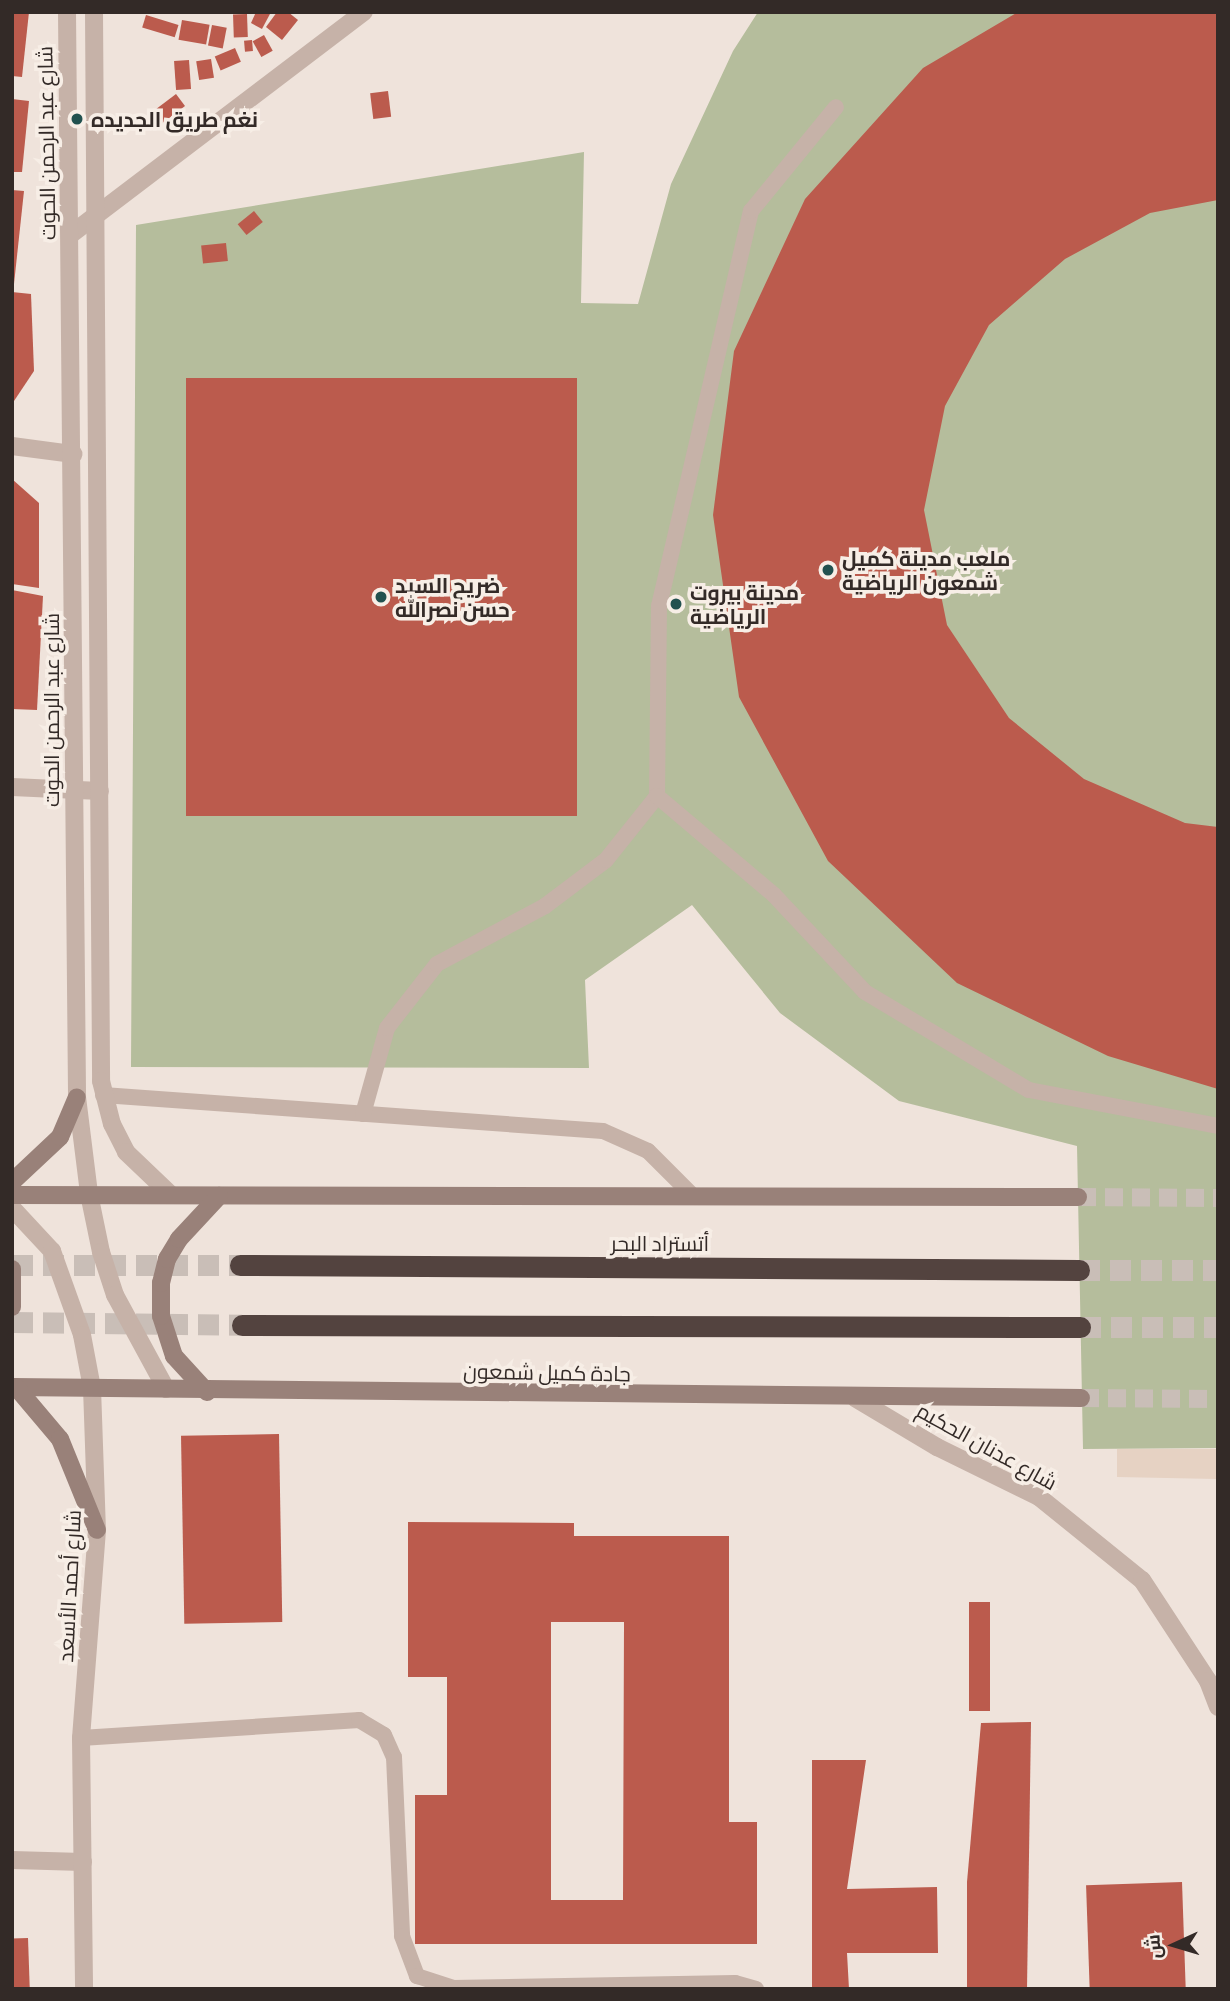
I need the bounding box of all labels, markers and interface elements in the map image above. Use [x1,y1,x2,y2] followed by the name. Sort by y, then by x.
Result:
[32,46,60,240] street label: شارع عبد الرحمن الحوت
[91,106,258,132] place label: نغم طريق الجديده
[69,111,85,127] marker: نغم طريق الجديده
[842,545,1010,595] place label: ملعب مدينة كميل شمعون الرياضية
[820,562,836,578] marker: ملعب مدينة كميل شمعون الرياضية
[395,572,510,622] place label: ضريح السيد حسن نصرالله
[690,579,799,629] place label: مدينة بيروت الرياضية
[373,589,389,605] marker: ضريح السيد حسن نصرالله
[668,596,684,612] marker: مدينة بيروت الرياضية
[38,613,64,807] street label: شارع عبد الرحمن الحوت
[611,1230,709,1256] street label: أتستراد البحر
[463,1358,631,1386] street label: جادة كميل شمعون
[912,1397,1062,1495] street label: شارع عدنان الحكيم
[52,1509,86,1663] street label: شارع أحمد الأسعد
[1139,1910,1209,1980] north arrow
[1139,1933,1167,1960] text: ش

